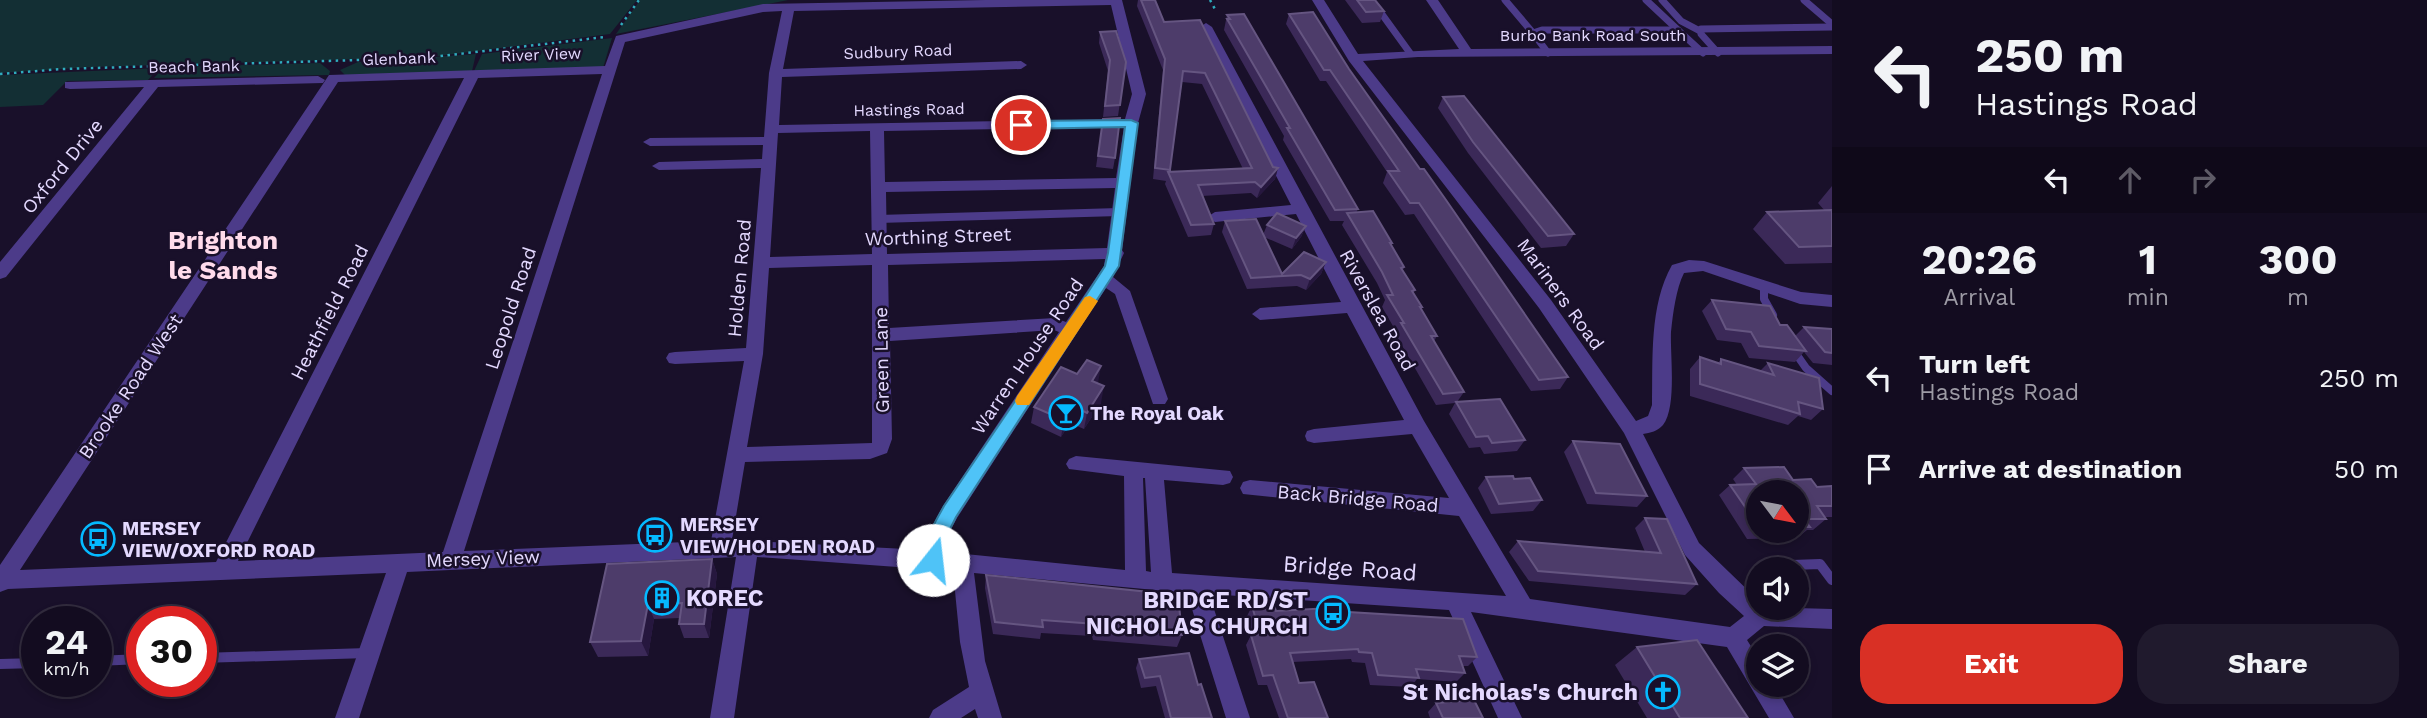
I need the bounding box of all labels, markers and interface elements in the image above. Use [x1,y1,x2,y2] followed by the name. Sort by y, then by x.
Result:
[1500,26,1686,45] street label: Burbo Bank Road South
[1975,26,2124,84] text: 250 m
[1860,28,1951,119] icon: left
[843,40,953,63] street label: Sudbury Road
[500,44,582,65] street label: River View
[362,48,436,69] street label: Glenbank
[148,56,240,77] street label: Beach Bank
[1975,85,2198,123] text: Hastings Road
[991,95,1051,155] pin
[853,99,965,120] street label: Hastings Road
[1002,106,1040,144] icon: arrive
[17,114,108,219] street label: Oxford Drive
[2038,161,2076,199] icon: left
[2111,161,2149,199] icon: ahead
[2184,161,2222,199] icon: right
[723,218,756,338] street label: Holden Road
[864,222,1012,251] street label: Worthing Street
[168,225,278,285] district label: Brighton le Sands
[1512,234,1609,355] street label: Mariners Road
[1922,235,2037,284] text: 20:26
[2139,235,2157,284] text: 1
[2258,235,2337,284] text: 300
[285,241,373,384] street label: Heathfield Road
[480,244,541,372] street label: Leopold Road
[1335,245,1421,375] street label: Riverslea Road
[967,274,1088,439] street label: Warren House Road
[1943,284,2015,311] text: Arrival
[2127,284,2169,311] text: min
[2287,284,2309,311] text: m
[869,307,894,413] street label: Green Lane
[73,310,187,463] street label: Brooke Road West
[1919,349,2030,379] text: Turn left
[1860,359,1898,397] icon: left
[2319,363,2399,393] text: 250 m
[1919,379,2079,406] text: Hastings Road
[1047,394,1085,432] bar icon: The Royal Oak
[1090,402,1224,425] place label: The Royal Oak
[1860,450,1898,488] icon: arrive
[1919,454,2182,484] text: Arrive at destination
[2334,454,2399,484] text: 50 m
[1276,480,1440,517] street label: Back Bridge Road
[1746,480,1810,542] north arrow
[1746,480,1809,697] map controls
[680,513,875,558] place label: MERSEY VIEW/HOLDEN ROAD
[636,516,674,554] bus stop icon: MERSEY VIEW/HOLDEN ROAD
[122,517,315,562] place label: MERSEY VIEW/OXFORD ROAD
[79,520,117,558] bus stop icon: MERSEY VIEW/OXFORD ROAD
[896,523,970,597] position arrow
[426,545,541,572] street label: Mersey View
[1282,550,1418,587] street label: Bridge Road
[1746,557,1809,620] button: sound
[643,579,681,617] building icon: KOREC
[686,585,764,612] place label: KOREC
[1086,587,1308,640] place label: BRIDGE RD/ST NICHOLAS CHURCH
[1314,594,1352,632] bus stop icon: BRIDGE RD/ST NICHOLAS CHURCH
[126,606,217,697] speed limit sign: 30
[45,621,88,663] text: 24
[1860,624,2123,704] button: Exit
[2137,624,2399,704] button: Share
[1746,634,1809,697] button: layers
[43,658,90,679] text: km/h
[1644,673,1682,711] church icon: St Nicholas's Church
[1403,679,1638,706] place label: St Nicholas's Church

